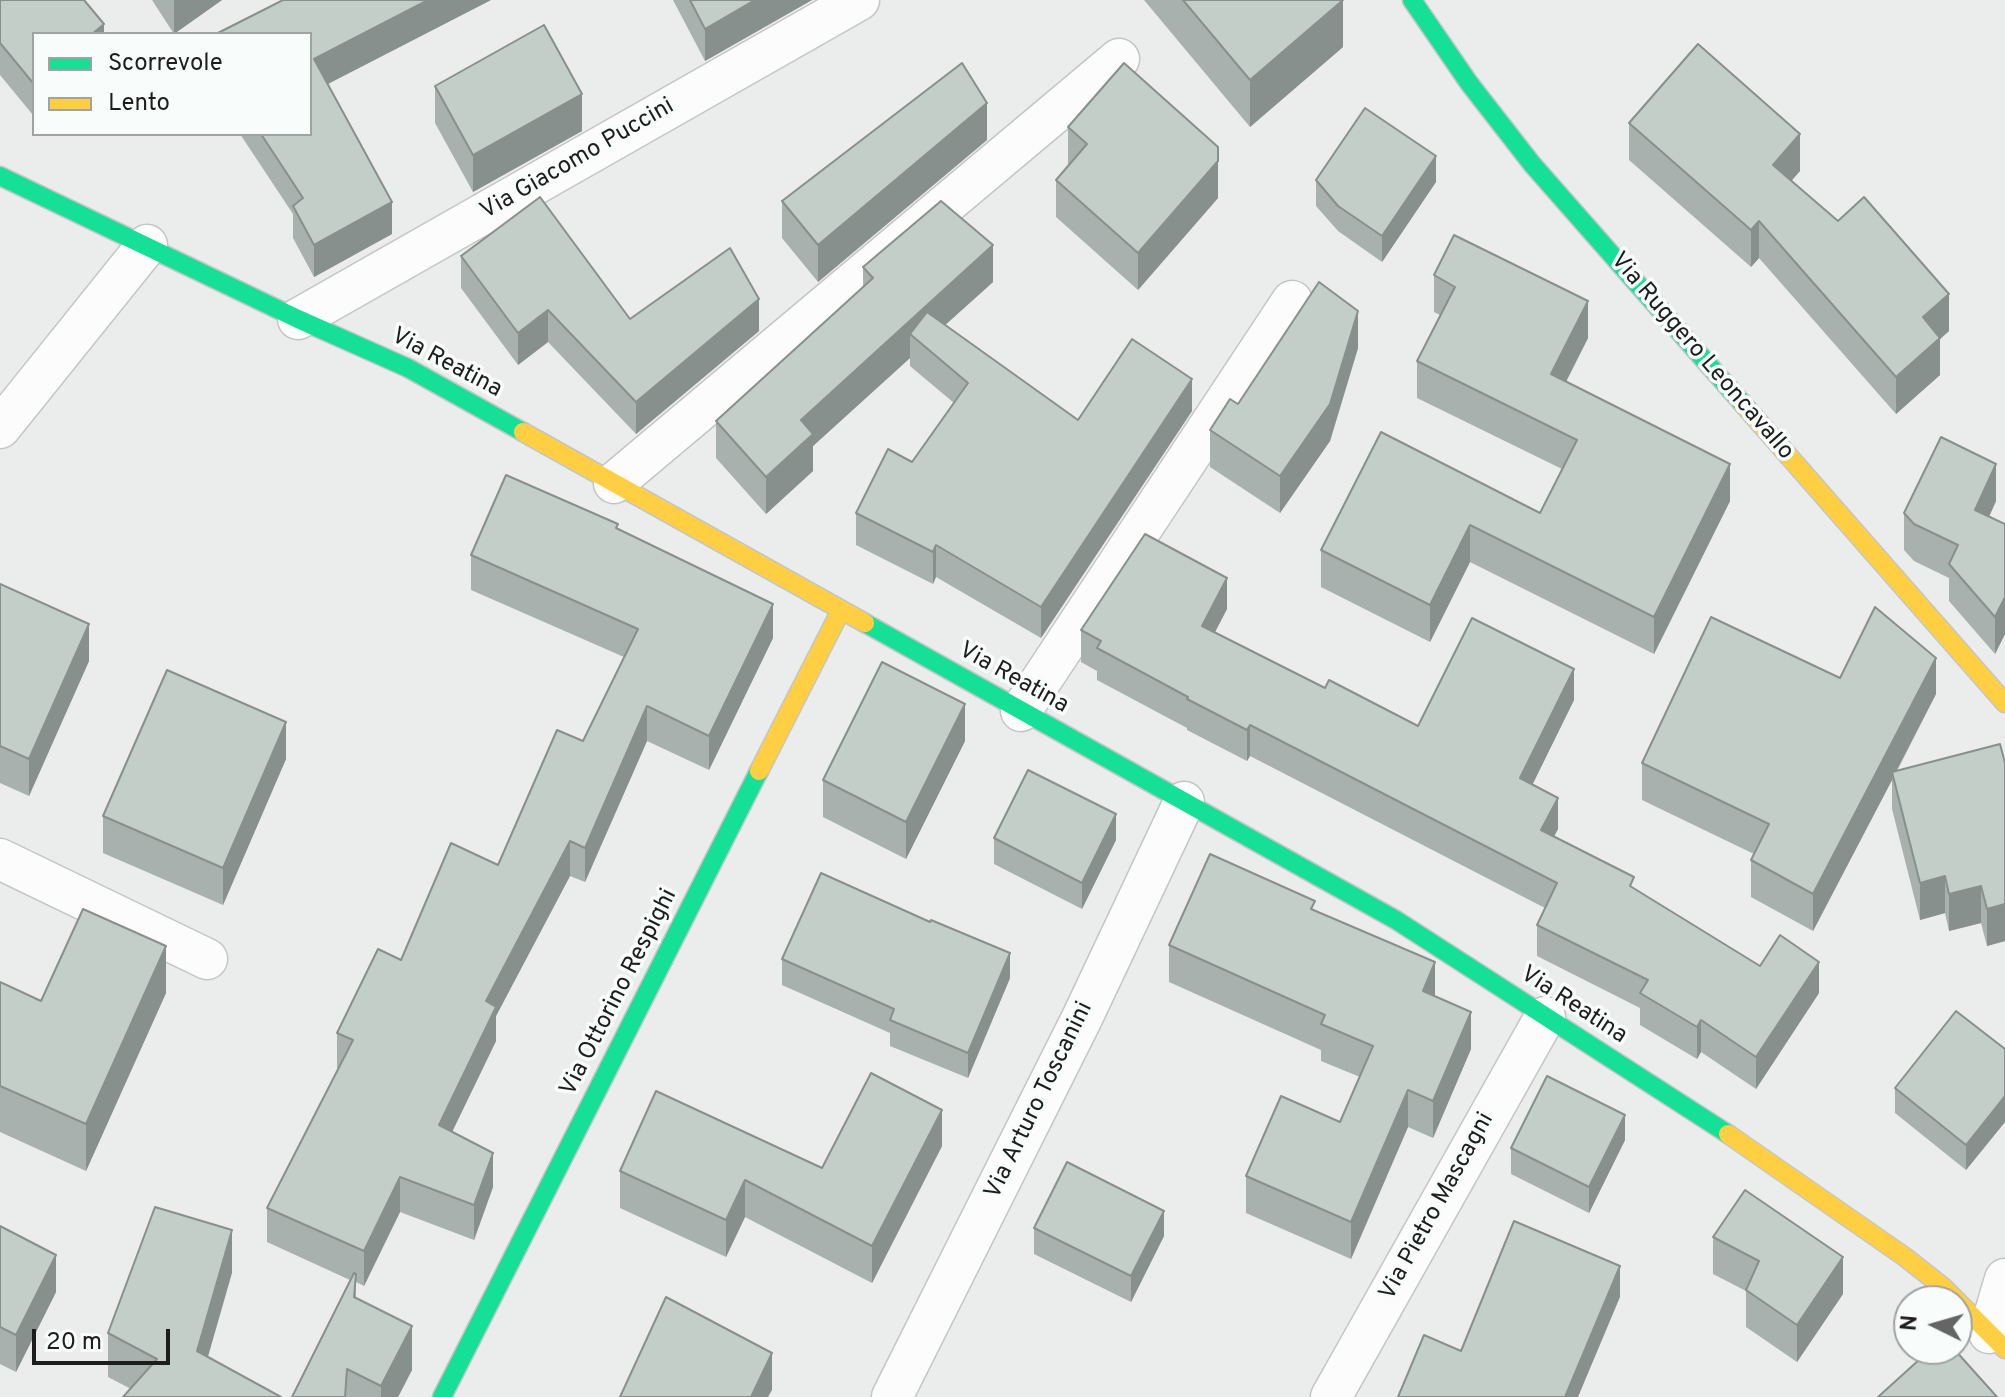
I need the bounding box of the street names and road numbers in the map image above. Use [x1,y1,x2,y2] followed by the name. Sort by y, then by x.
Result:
[476,93,680,227] street label: Via Giacomo Puccini
[1603,247,1799,467] street label: Via Ruggero Leoncavallo
[386,323,506,405] street label: Via Reatina
[953,637,1073,721] street label: Via Reatina
[555,885,685,1101] street label: Via Ottorino Respighi
[1514,961,1632,1051] street label: Via Reatina
[980,998,1100,1204] street label: Via Arturo Toscanini
[1374,1108,1502,1306] street label: Via Pietro Mascagni

